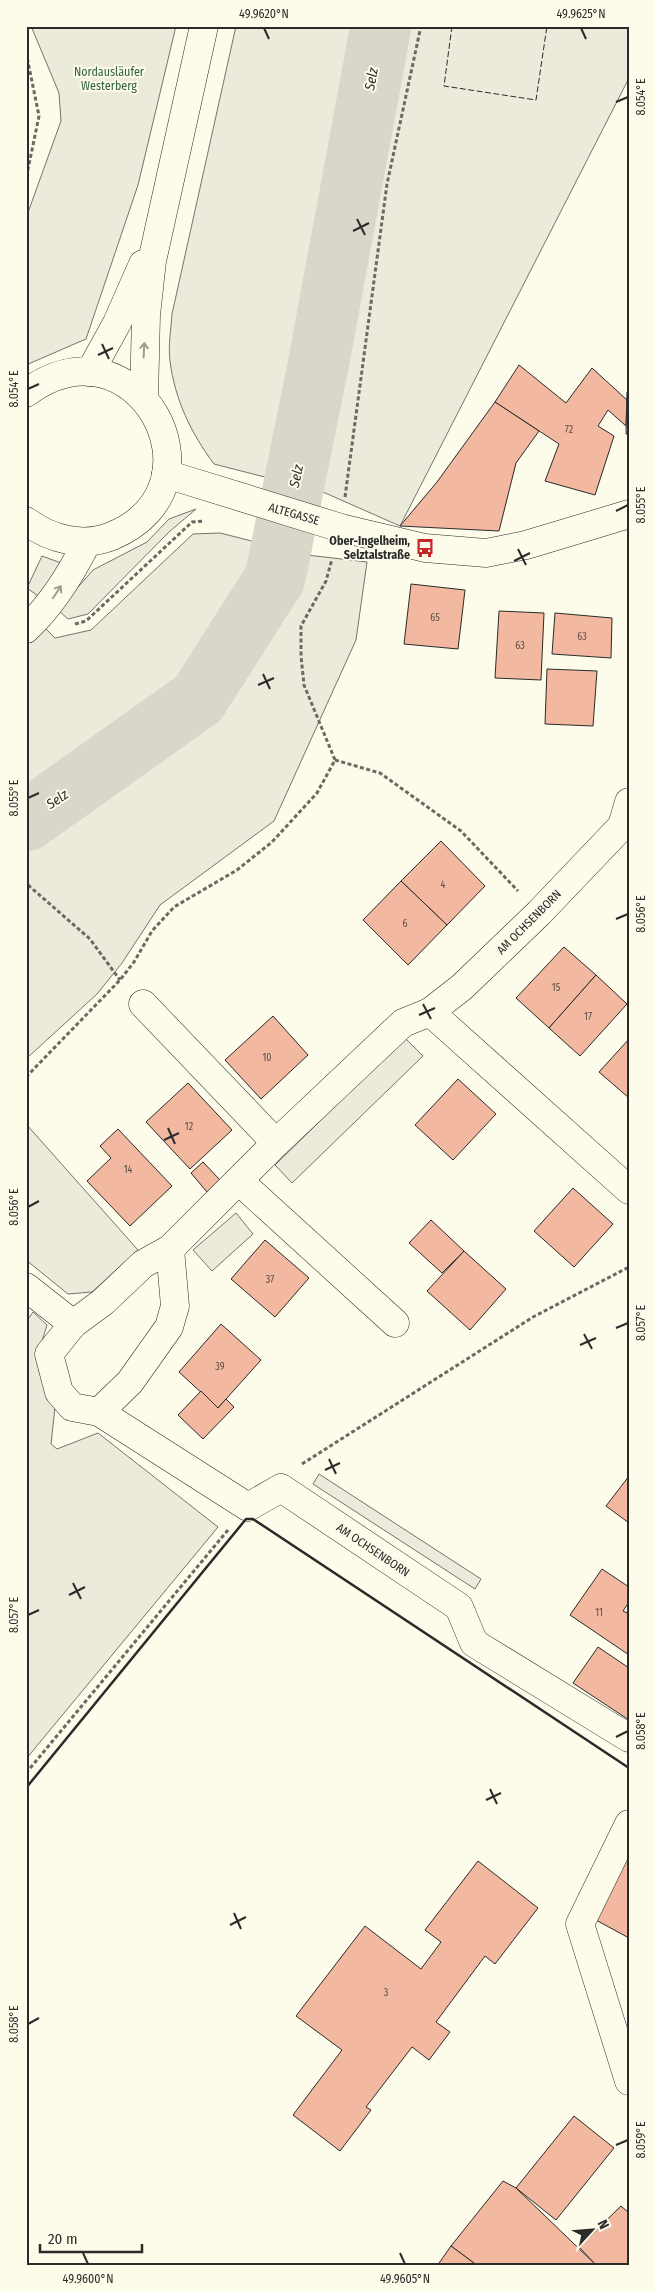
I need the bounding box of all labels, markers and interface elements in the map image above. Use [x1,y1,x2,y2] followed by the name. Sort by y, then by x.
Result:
[239,7,289,21] text: 49.9620°N
[557,7,605,21] text: 49.9625°N
[74,65,145,93] park label: Nordausläufer Westerberg
[361,66,382,93] water label: Selz
[634,78,648,116] text: 8.054°E
[140,343,149,359] one-way arrow
[7,370,21,408] text: 8.054°E
[565,424,574,436] house number: 72
[286,463,307,490] water label: Selz
[634,486,648,523] text: 8.055°E
[267,500,321,528] street label: ALTEGASSE
[329,534,410,562] place label: Ober-Ingelheim, Selztalstraße
[414,537,436,559] bus stop icon: Ober-Ingelheim, Selztalstraße
[52,585,63,599] one-way arrow
[430,612,440,624] house number: 65
[577,631,587,643] house number: 63
[515,640,525,652] house number: 63
[7,779,21,816] text: 8.055°E
[42,786,72,813] water label: Selz
[441,879,446,891] house number: 4
[494,887,564,957] street label: AM OCHSENBORN
[634,895,648,933] text: 8.056°E
[403,918,408,930] house number: 6
[552,982,561,994] house number: 15
[584,1011,592,1023] house number: 17
[262,1052,272,1064] house number: 10
[185,1121,194,1133] house number: 12
[124,1164,133,1176] house number: 14
[7,1188,21,1226] text: 8.056°E
[266,1274,274,1286] house number: 37
[634,1305,648,1341] text: 8.057°E
[215,1361,225,1373] house number: 39
[334,1520,412,1580] street label: AM OCHSENBORN
[7,1597,21,1633] text: 8.057°E
[595,1607,603,1619] house number: 11
[634,1712,648,1750] text: 8.058°E
[384,1987,389,1999] house number: 3
[7,2005,21,2043] text: 8.058°E
[634,2121,648,2159] text: 8.059°E
[568,2204,618,2254] north arrow
[594,2217,613,2232] text: N
[40,2222,142,2254] scale bar
[48,2230,78,2248] text: 20 m
[63,2272,113,2286] text: 49.9600°N
[380,2272,430,2286] text: 49.9605°N

